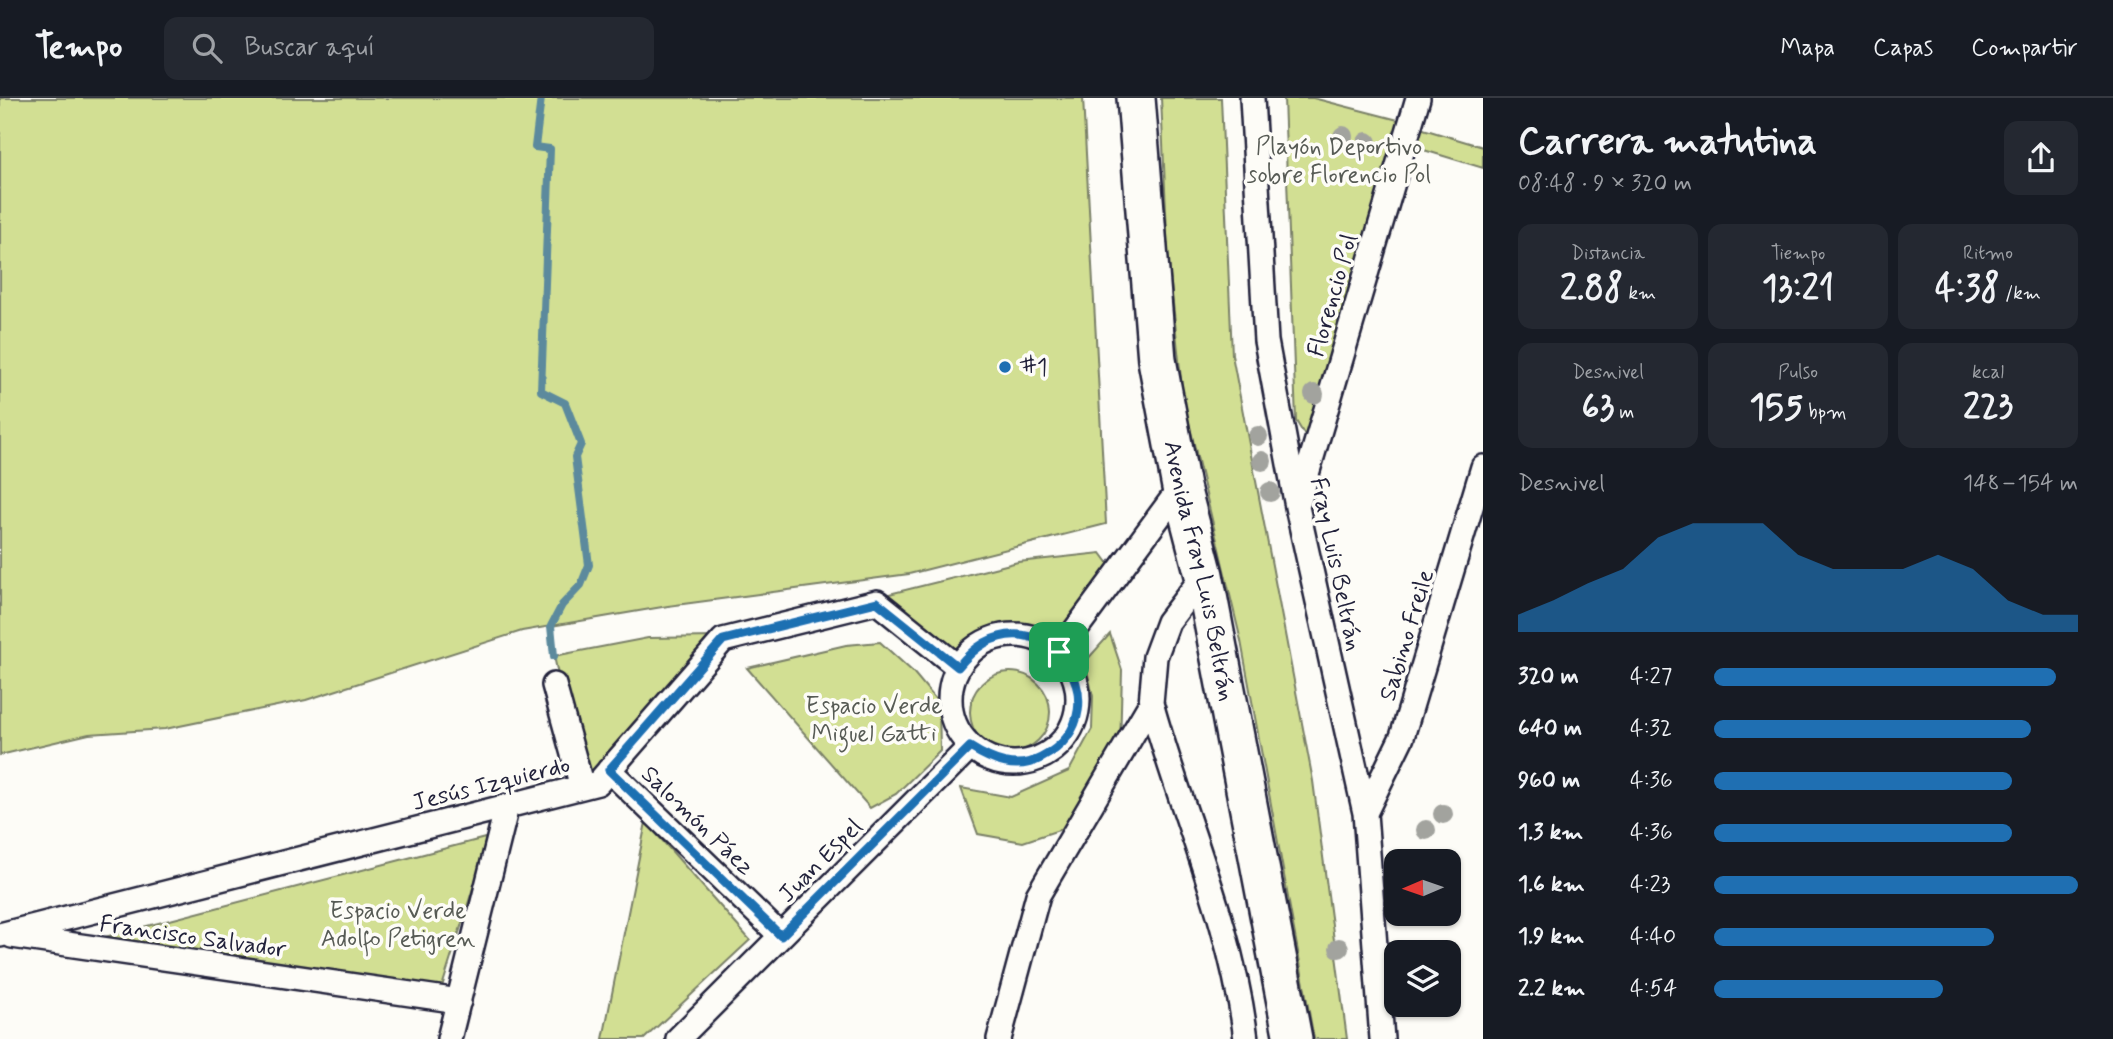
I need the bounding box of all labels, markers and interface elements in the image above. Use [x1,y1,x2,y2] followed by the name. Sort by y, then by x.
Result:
[164,17,654,80] search box
[35,26,122,70] text: Tempo
[188,29,226,67] icon: search
[244,31,375,65] text: Buscar aquí
[1780,33,1835,64] text: Mapa
[1873,33,1933,64] text: Capas
[1971,33,2078,64] text: Compartir
[1518,118,1817,167] text: Carrera matutina
[2004,121,2078,195] button: share
[1247,132,1431,191] park label: Playón Deportivo sobre Florencio Pol
[1518,169,1692,199] text: 08:48 · 9 × 320 m
[1301,230,1366,360] street label: Florencio Pol
[1571,241,1645,266] text: Distancia
[1771,241,1825,266] text: Tiempo
[1963,241,2013,266] text: Ritmo
[1560,266,1623,312] text: 2.88
[1762,266,1834,312] text: 13:21
[1935,266,2000,312] text: 4:38
[1623,281,1656,306] text: km
[2000,281,2041,306] text: /km
[1019,353,1048,384] place label: #1
[997,359,1013,375] marker: #1
[1572,360,1644,385] text: Desnivel
[1778,360,1818,385] text: Pulso
[1972,360,2004,385] text: kcal
[1582,385,1614,431] text: 63
[1749,385,1803,431] text: 155
[1963,385,2013,431] text: 223
[1614,400,1635,425] text: m
[1803,400,1847,425] text: bpm
[1156,438,1242,704] street label: Avenida Fray Luis Beltrán
[1518,469,1605,499] text: Desnivel
[1963,469,2078,499] text: 148–154 m
[1302,475,1369,654] street label: Fray Luis Beltrán
[1373,566,1442,705] street label: Sabino Freile
[1029,622,1089,682] pin
[1040,633,1078,671] icon: arrive
[1518,662,1579,692] text: 320 m
[1630,662,1672,692] text: 4:27
[805,691,943,753] park label: Espacio Verde Miguel Gatti
[1518,714,1582,744] text: 640 m
[1630,714,1672,744] text: 4:32
[409,750,573,819] street label: Jesús Izquierdo
[634,759,760,883] street label: Salomón Páez
[1518,766,1580,796] text: 960 m
[1630,766,1673,796] text: 4:36
[772,812,870,910] street label: Juan Espel
[1518,818,1583,848] text: 1.3 km
[1630,818,1673,848] text: 4:36
[1384,849,1461,926] north arrow
[1384,849,1461,1017] map controls
[1518,870,1585,900] text: 1.6 km
[1630,870,1671,900] text: 4:23
[321,896,475,957] park label: Espacio Verde Adolfo Petigren
[98,909,288,966] street label: Francisco Salvador
[1518,922,1584,952] text: 1.9 km
[1630,922,1676,952] text: 4:40
[1384,940,1461,1017] button: layers
[1518,974,1585,1004] text: 2.2 km
[1630,974,1677,1004] text: 4:54

